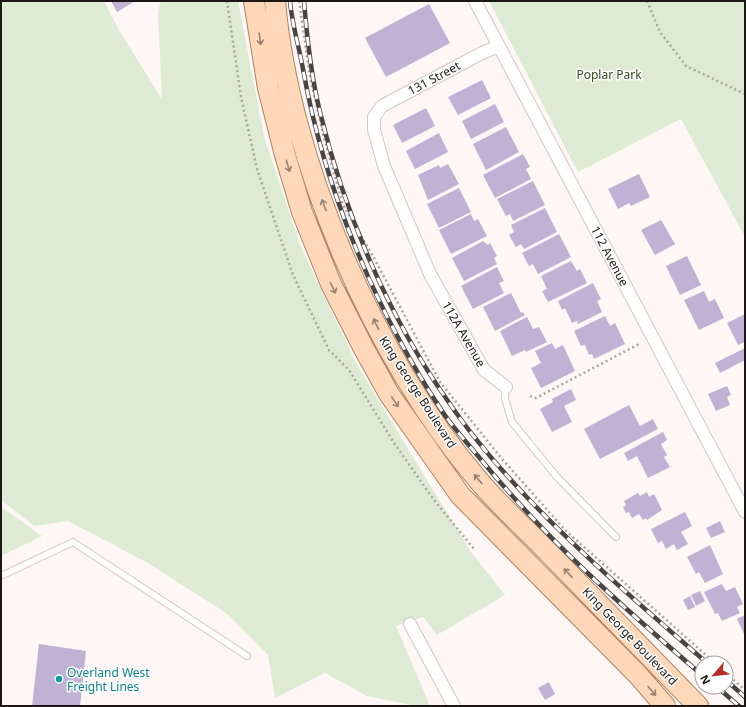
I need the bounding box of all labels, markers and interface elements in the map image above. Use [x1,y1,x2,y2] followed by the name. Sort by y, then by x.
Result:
[256,33,264,46] one-way arrow
[405,57,464,99] street label: 131 Street
[576,66,642,83] park label: Poplar Park
[285,160,292,173] one-way arrow
[320,200,328,212] one-way arrow
[587,223,633,289] street label: 112 Avenue
[330,282,337,294] one-way arrow
[438,298,490,370] street label: 112A Avenue
[372,319,379,331] one-way arrow
[375,333,461,451] street label: King George Boulevard
[391,397,399,408] one-way arrow
[473,474,482,485] one-way arrow
[563,568,573,578] one-way arrow
[579,583,681,689] street label: King George Boulevard
[694,655,734,695] north arrow
[67,664,150,695] place label: Overland West Freight Lines
[696,672,713,687] text: N
[54,674,64,684] marker: Overland West Freight Lines
[647,685,656,696] one-way arrow

